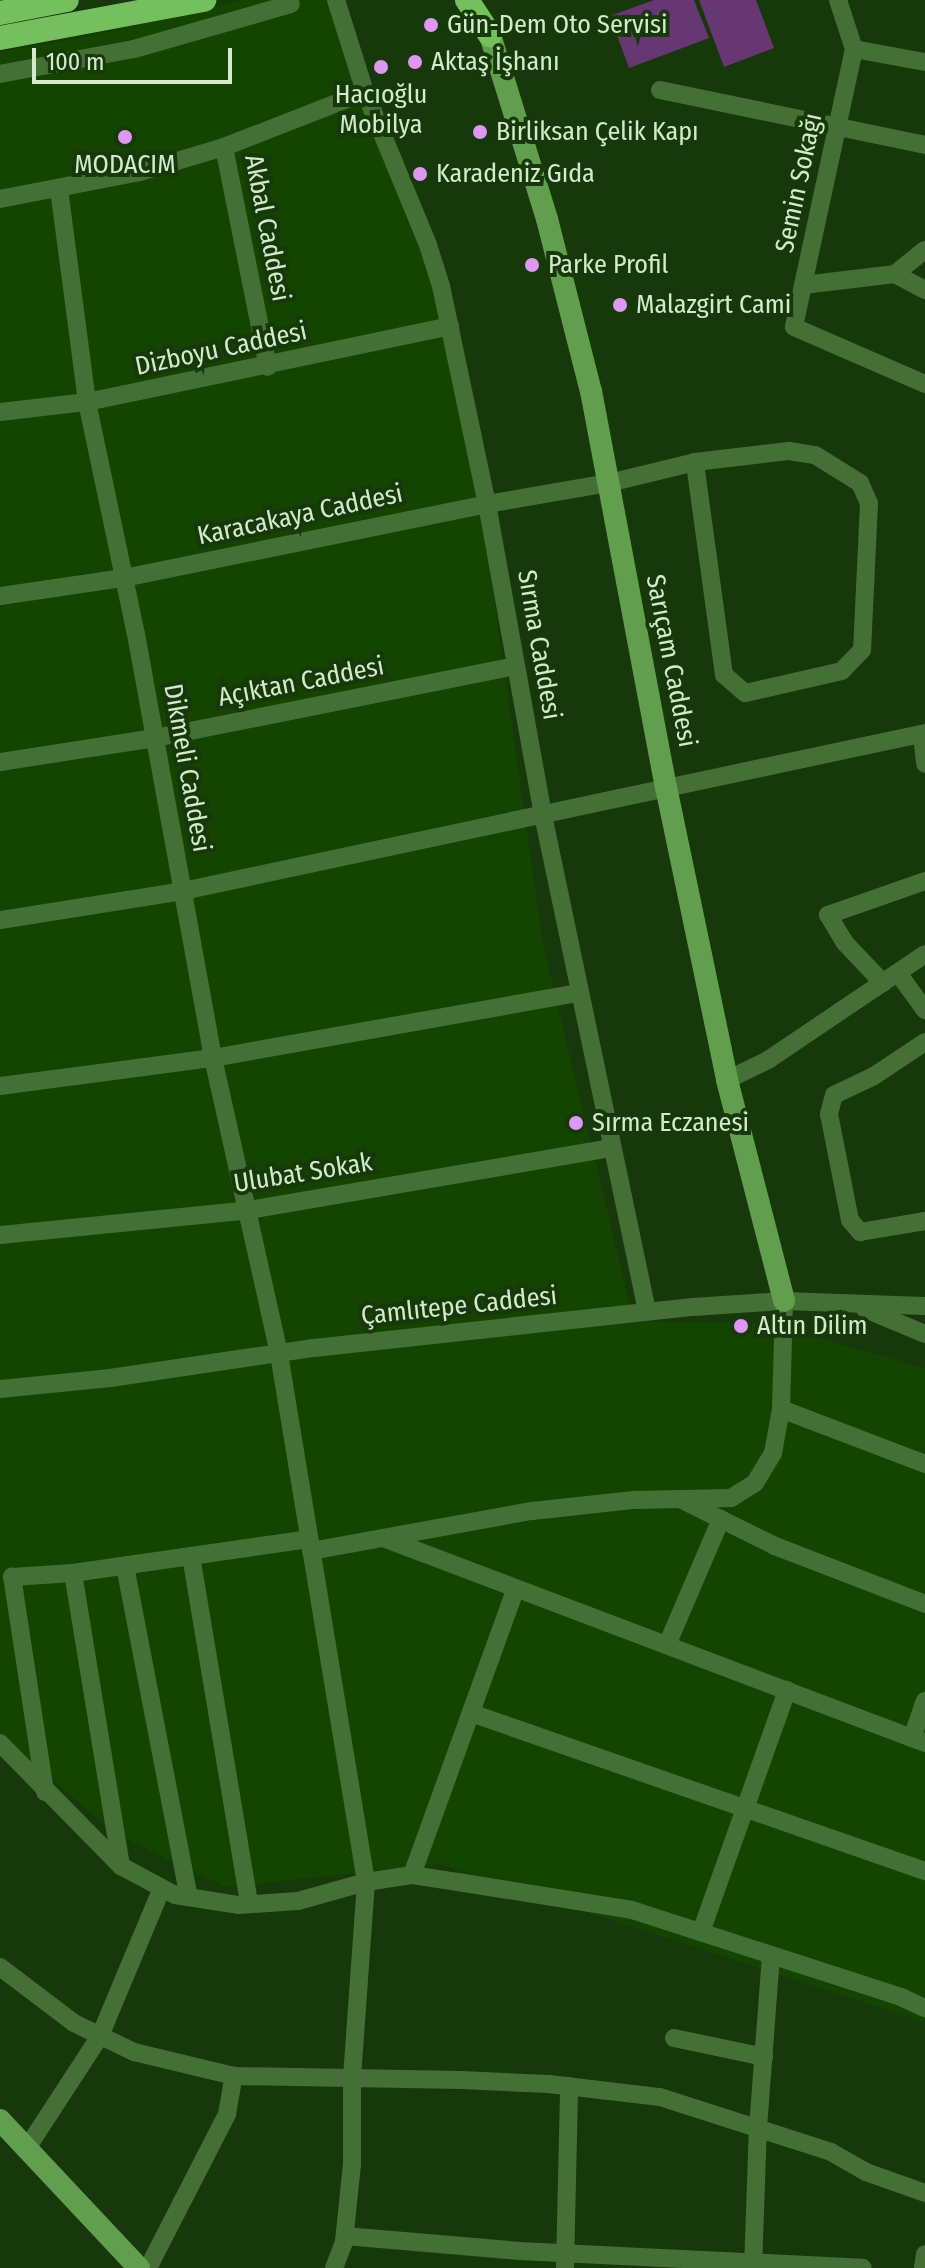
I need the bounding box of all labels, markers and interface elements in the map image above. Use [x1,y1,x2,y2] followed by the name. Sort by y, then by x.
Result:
[447,9,668,41] place label: Gün-Dem Oto Servisi
[422,16,440,34] marker: Gün-Dem Oto Servisi
[36,32,236,82] scale bar
[431,46,559,78] place label: Aktaş İşhanı
[46,48,104,76] text: 100 m
[406,53,424,71] marker: Aktaş İşhanı
[372,58,390,76] marker: Hacıoğlu Mobilya
[335,79,427,140] place label: Hacıoğlu Mobilya
[769,110,829,256] street label: Semin Sokağı
[496,116,699,148] place label: Birliksan Çelik Kapı
[471,123,489,141] marker: Birliksan Çelik Kapı
[116,128,134,146] marker: MODACIM
[74,149,176,181] place label: MODACIM
[237,152,297,304] street label: Akbal Caddesi
[436,158,595,190] place label: Karadeniz Gıda
[411,165,429,183] marker: Karadeniz Gıda
[548,249,668,281] place label: Parke Profil
[523,256,541,274] marker: Parke Profil
[636,289,791,321] place label: Malazgirt Cami
[611,296,629,314] marker: Malazgirt Cami
[132,316,310,382] street label: Dizboyu Caddesi
[194,478,406,552] street label: Karacakaya Caddesi
[510,568,568,722] street label: Sırma Caddesi
[639,572,703,750] street label: Sarıçam Caddesi
[215,651,387,713] street label: Açıktan Caddesi
[157,681,217,855] street label: Dikmeli Caddesi
[592,1107,749,1139] place label: Sırma Eczanesi
[567,1114,585,1132] marker: Sırma Eczanesi
[231,1147,375,1199] street label: Ulubat Sokak
[359,1280,559,1332] street label: Çamlıtepe Caddesi
[757,1310,867,1342] place label: Altın Dilim
[732,1317,750,1335] marker: Altın Dilim

